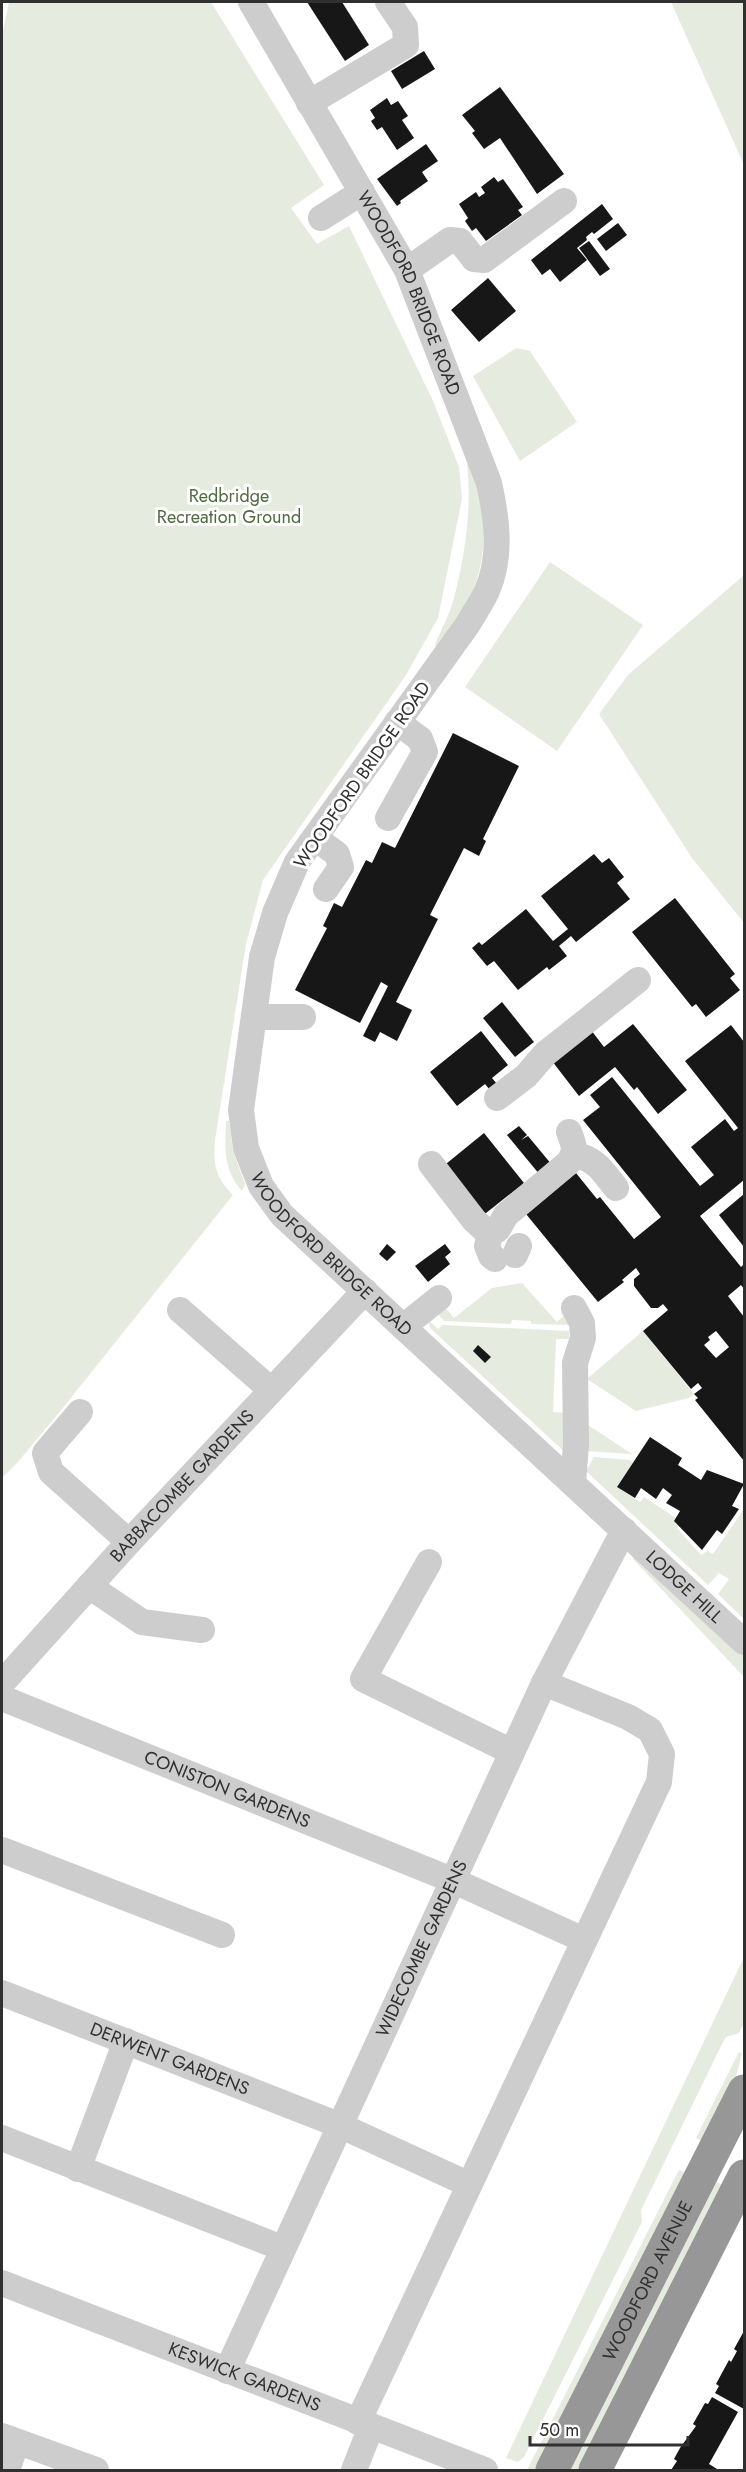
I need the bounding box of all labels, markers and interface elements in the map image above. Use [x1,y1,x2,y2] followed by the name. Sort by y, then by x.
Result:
[351,186,467,399] street label: WOODFORD BRIDGE ROAD
[157,483,301,530] park label: Redbridge Recreation Ground
[287,676,437,874] street label: WOODFORD BRIDGE ROAD
[244,1168,418,1342] street label: WOODFORD BRIDGE ROAD
[104,1404,260,1568] street label: BABBACOMBE GARDENS
[640,1544,729,1629] street label: LODGE HILL
[140,1744,314,1834] street label: CONISTON GARDENS
[370,1856,474,2041] street label: WIDECOMBE GARDENS
[86,2016,253,2102] street label: DERWENT GARDENS
[596,2196,699,2365] street label: WOODFORD AVENUE
[164,2336,325,2418] street label: KESWICK GARDENS
[530,2409,688,2447] scale bar
[539,2417,579,2443] text: 50 m

